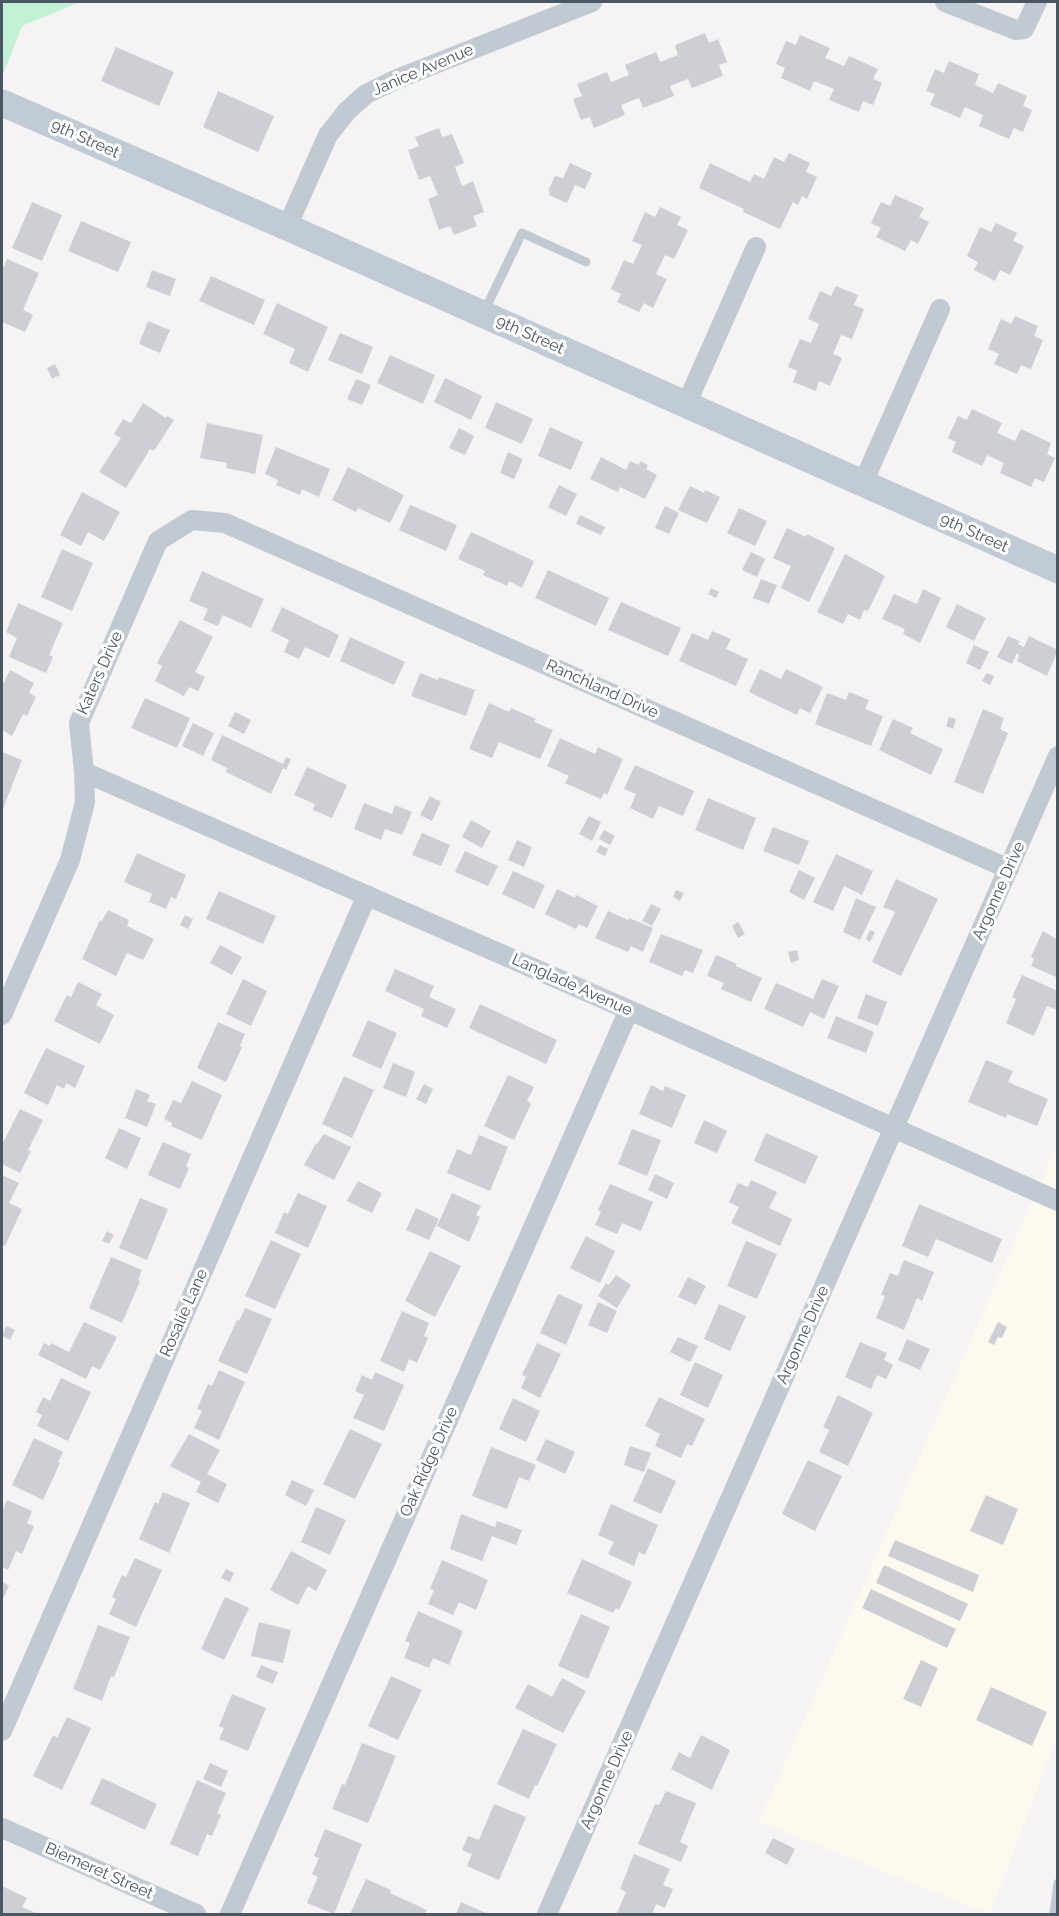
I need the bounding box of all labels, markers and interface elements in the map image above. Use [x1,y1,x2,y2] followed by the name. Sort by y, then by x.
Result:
[370,40,476,100] street label: Janice Avenue
[48,115,122,163] street label: 9th Street
[493,311,567,359] street label: 9th Street
[937,509,1011,557] street label: 9th Street
[73,628,127,718] street label: Katers Drive
[543,656,661,722] street label: Ranchland Drive
[969,839,1029,943] street label: Argonne Drive
[509,950,635,1020] street label: Langlade Avenue
[156,1266,212,1360] street label: Rosalie Lane
[773,1283,833,1387] street label: Argonne Drive
[396,1404,462,1520] street label: Oak Ridge Drive
[577,1728,637,1832] street label: Argonne Drive
[42,1839,156,1903] street label: Biemeret Street

